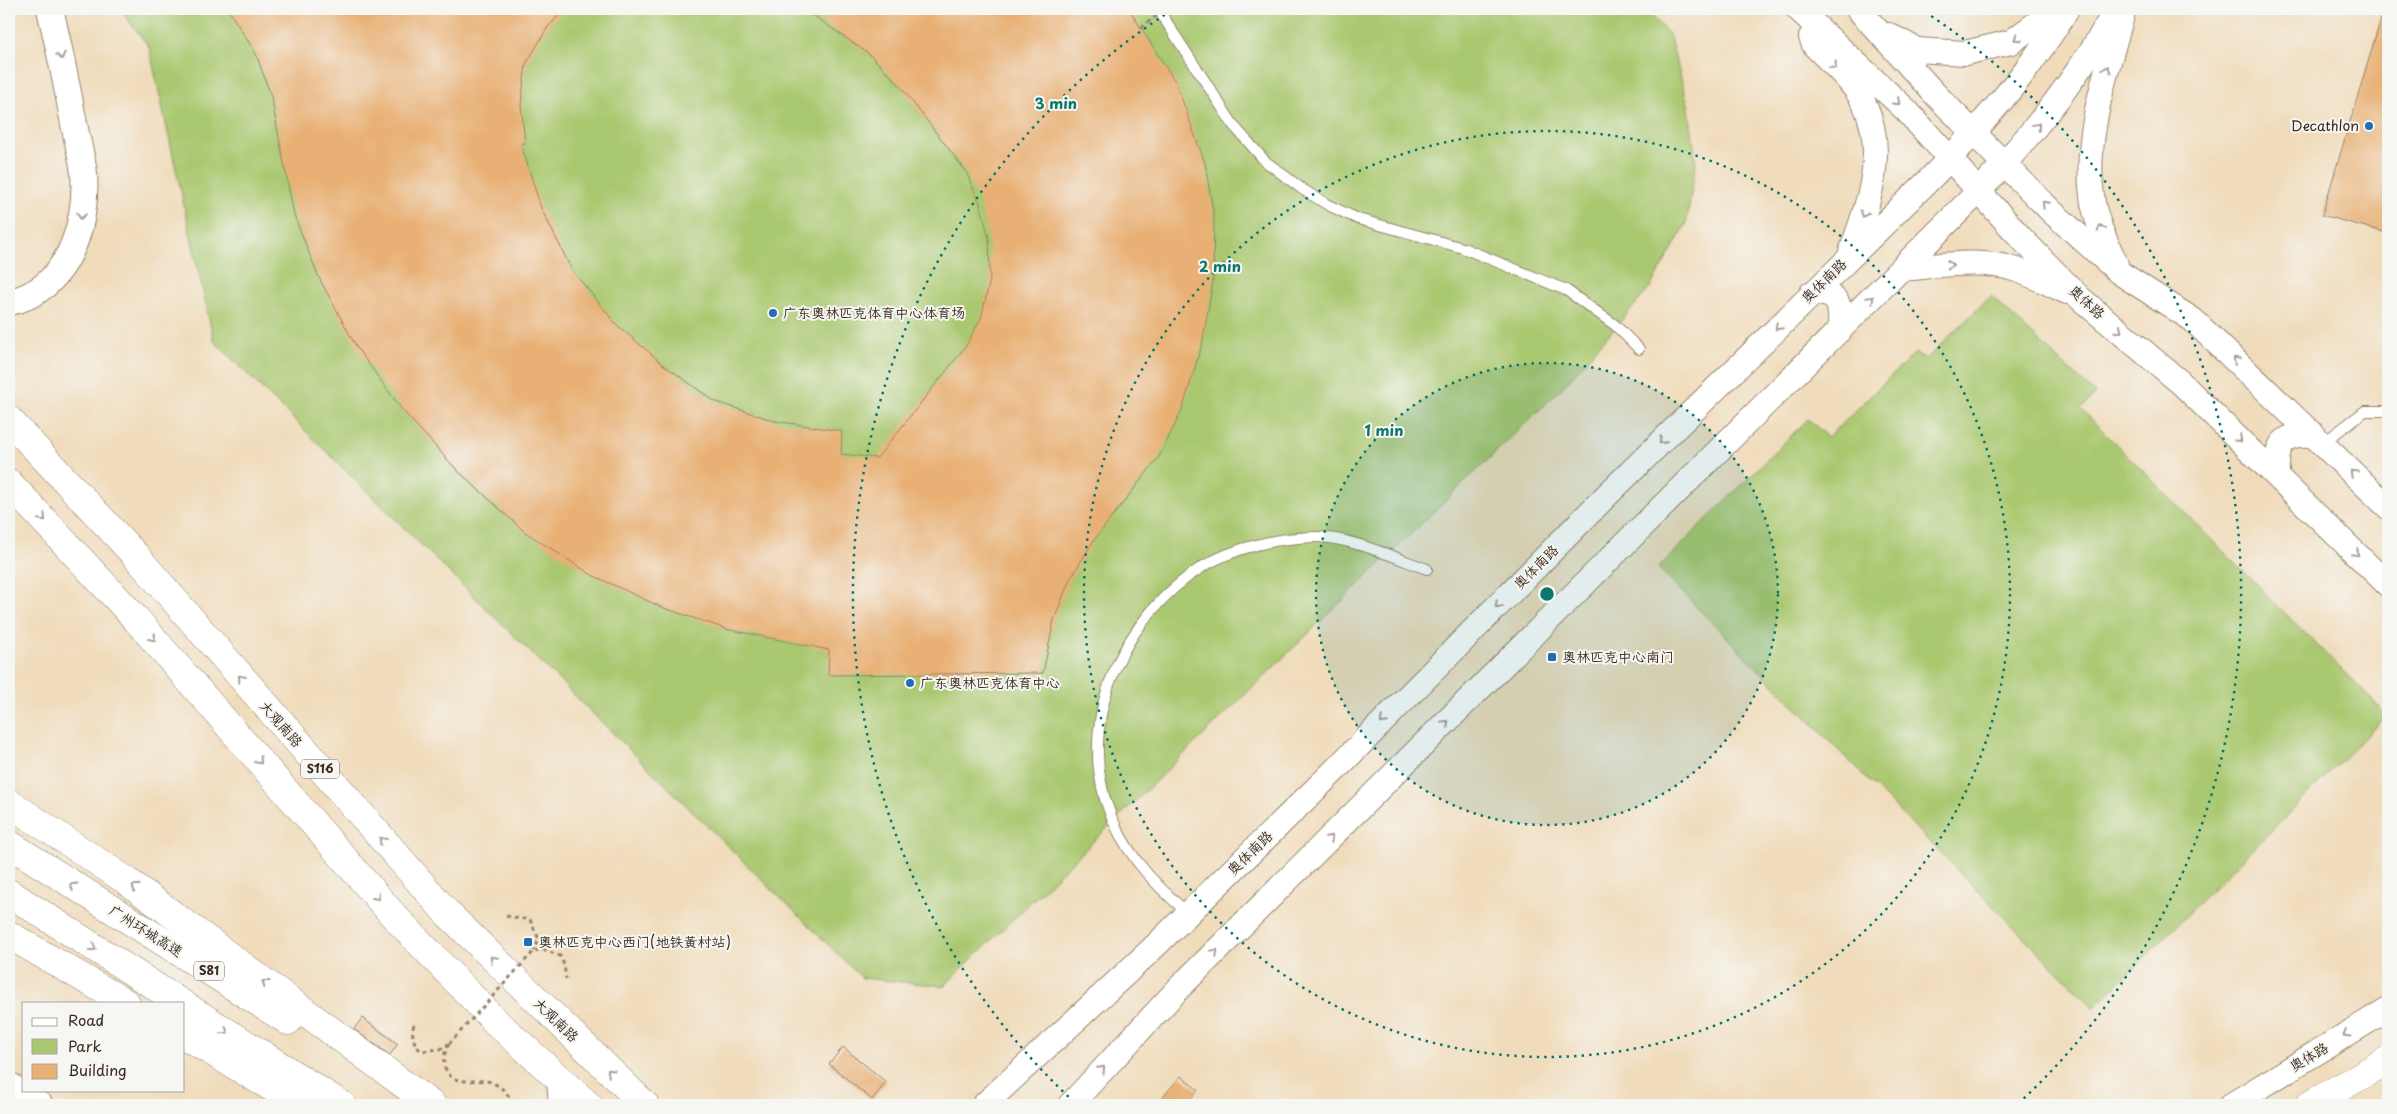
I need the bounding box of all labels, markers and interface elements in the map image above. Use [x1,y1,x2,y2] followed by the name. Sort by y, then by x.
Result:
[2013,32,2022,41] one-way arrow
[55,52,66,61] one-way arrow
[1828,60,1837,69] one-way arrow
[2101,64,2112,73] one-way arrow
[1035,91,1077,114] text: 3 min
[1892,96,1901,105] one-way arrow
[2291,115,2359,136] place label: Decathlon
[2363,120,2375,132] marker: Decathlon
[2031,123,2040,132] one-way arrow
[2042,201,2051,210] one-way arrow
[1860,210,1870,218] one-way arrow
[76,212,86,221] one-way arrow
[2096,224,2106,233] one-way arrow
[1199,254,1241,277] text: 2 min
[1796,254,1851,308] street label: 奥体南路
[1946,259,1954,270] one-way arrow
[2065,280,2110,323] street label: 奥体路
[1865,296,1874,305] one-way arrow
[783,302,965,323] place label: 广东奥林匹克体育中心体育场
[767,307,779,319] marker: 广东奥林匹克体育中心体育场
[1774,321,1783,330] one-way arrow
[2113,325,2122,334] one-way arrow
[2233,357,2242,366] one-way arrow
[1365,418,1403,441] text: 1 min
[2234,433,2243,442] one-way arrow
[1659,435,1668,444] one-way arrow
[2350,470,2359,479] one-way arrow
[37,513,46,522] one-way arrow
[1508,539,1563,594] street label: 奥体南路
[2350,547,2359,556] one-way arrow
[1538,585,1556,603] centre of rings
[1495,600,1504,609] one-way arrow
[147,632,156,641] one-way arrow
[1562,646,1674,667] place label: 奥林匹克中心南门
[1546,651,1558,663] marker: 奥林匹克中心南门
[920,672,1060,693] place label: 广东奥林匹克体育中心
[238,674,247,683] one-way arrow
[904,677,916,689] marker: 广东奥林匹克体育中心
[255,696,308,752] street label: 大观南路
[1380,715,1389,724] one-way arrow
[1440,720,1449,729] one-way arrow
[253,755,261,764] one-way arrow
[301,760,339,779] road number: S116
[1222,826,1277,880] street label: 奥体南路
[1324,834,1333,843] one-way arrow
[379,837,388,846] one-way arrow
[69,882,78,892] one-way arrow
[132,884,141,892] one-way arrow
[371,891,380,900] one-way arrow
[105,899,187,962] street label: 广州环城高速
[538,931,731,952] place label: 奥林匹克中心西门(地铁黄村站)
[522,936,534,948] marker: 奥林匹克中心西门(地铁黄村站)
[88,942,97,952] one-way arrow
[1209,949,1218,958] one-way arrow
[490,956,499,965] one-way arrow
[194,961,224,980] road number: S81
[262,981,271,989] one-way arrow
[529,993,584,1047] street label: 大观南路
[22,1002,185,1092] legend
[68,1008,104,1031] text: Road
[220,1024,229,1034] one-way arrow
[2343,1028,2352,1038] one-way arrow
[68,1034,102,1057] text: Park
[2285,1037,2332,1076] street label: 奥体路
[68,1058,127,1081] text: Building
[1096,1066,1105,1075] one-way arrow
[606,1069,615,1078] one-way arrow

